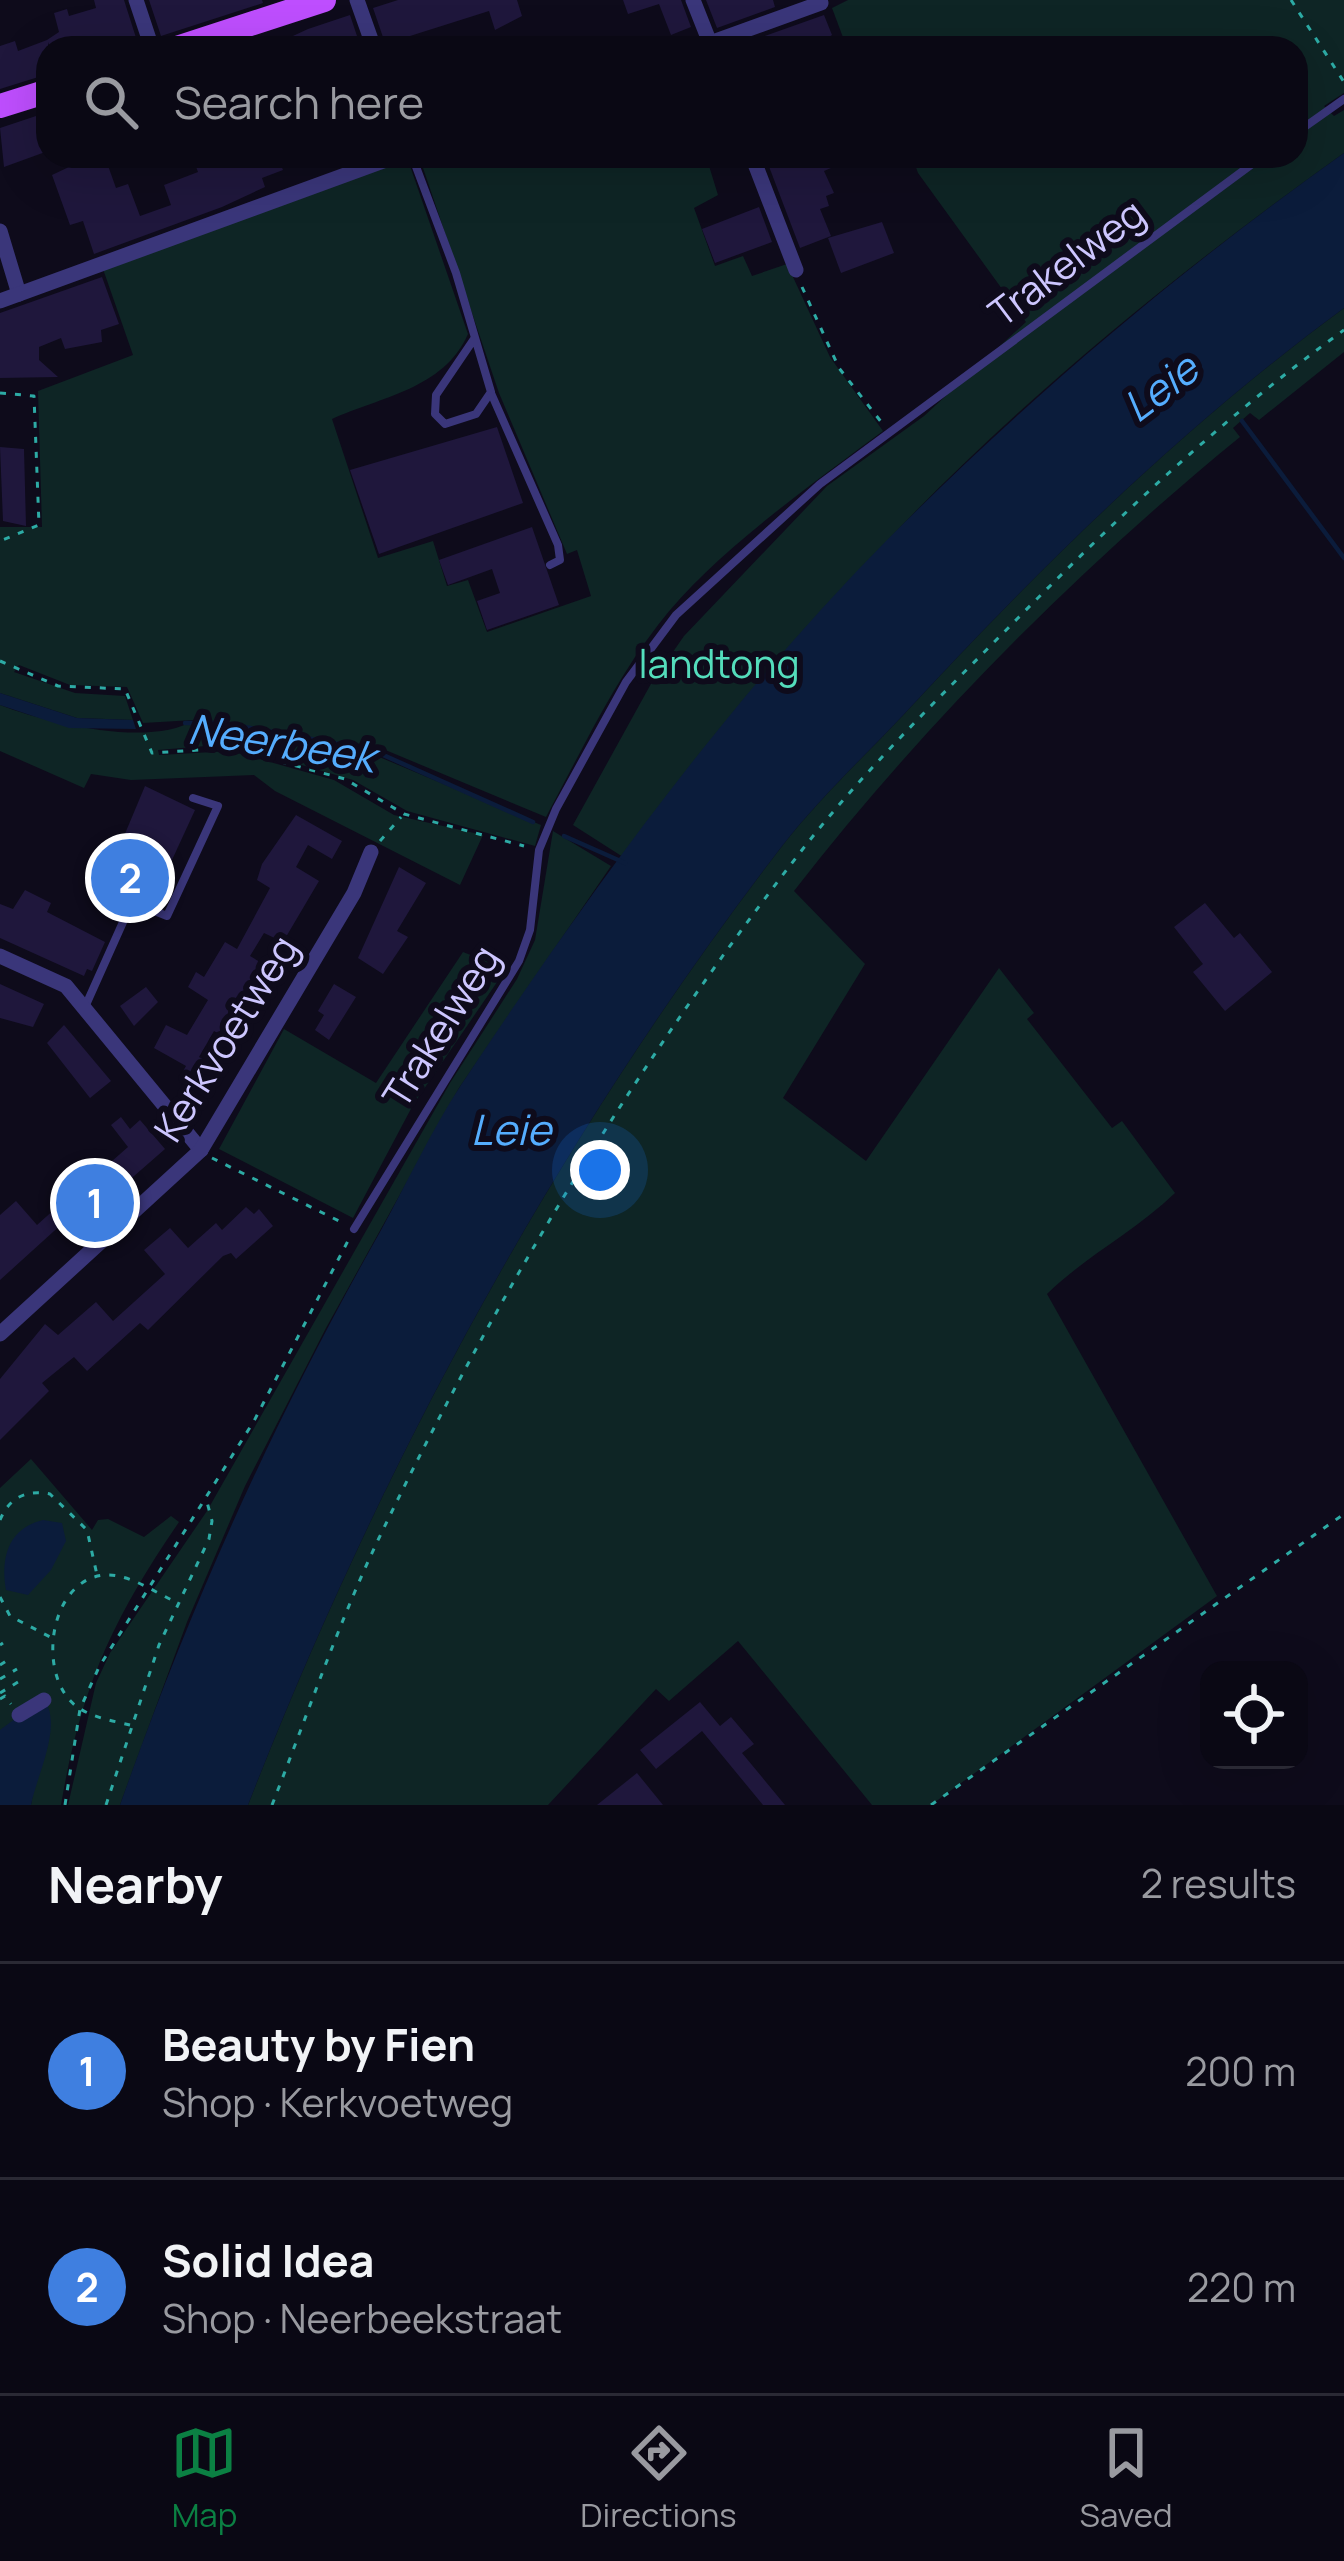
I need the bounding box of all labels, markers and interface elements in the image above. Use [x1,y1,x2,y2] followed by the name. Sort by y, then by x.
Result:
[36,36,1308,168] search box
[78,69,144,135] icon: search
[174,71,424,133] text: Search here
[977,186,1155,338] street label: Trakelweg
[1110,338,1211,434] water label: Leie
[638,636,800,690] park label: landtong
[185,699,384,786] water label: Neerbeek
[91,833,169,923] pin: 2
[140,925,310,1151] street label: Kerkvoetweg
[369,934,511,1118] street label: Trakelweg
[471,1100,554,1158] water label: Leie
[570,1140,630,1200] your location
[56,1158,134,1248] pin: 1
[1200,1661,1308,1769] map controls
[1200,1661,1308,1769] button: locate
[48,1849,223,1918] text: Nearby
[1141,1856,1296,1910] text: 2 results
[162,2013,475,2075] text: Beauty by Fien
[78,2044,96,2098] text: 1
[1185,2044,1296,2098] text: 200 m
[162,2075,513,2129] text: Shop · Kerkvoetweg
[162,2229,374,2291] text: Solid Idea
[75,2260,99,2314] text: 2
[1187,2260,1296,2314] text: 220 m
[162,2291,562,2345] text: Shop · Neerbeekstraat
[171,2420,237,2537] tab: Map
[580,2420,737,2537] tab: Directions
[1080,2420,1173,2537] tab: Saved

